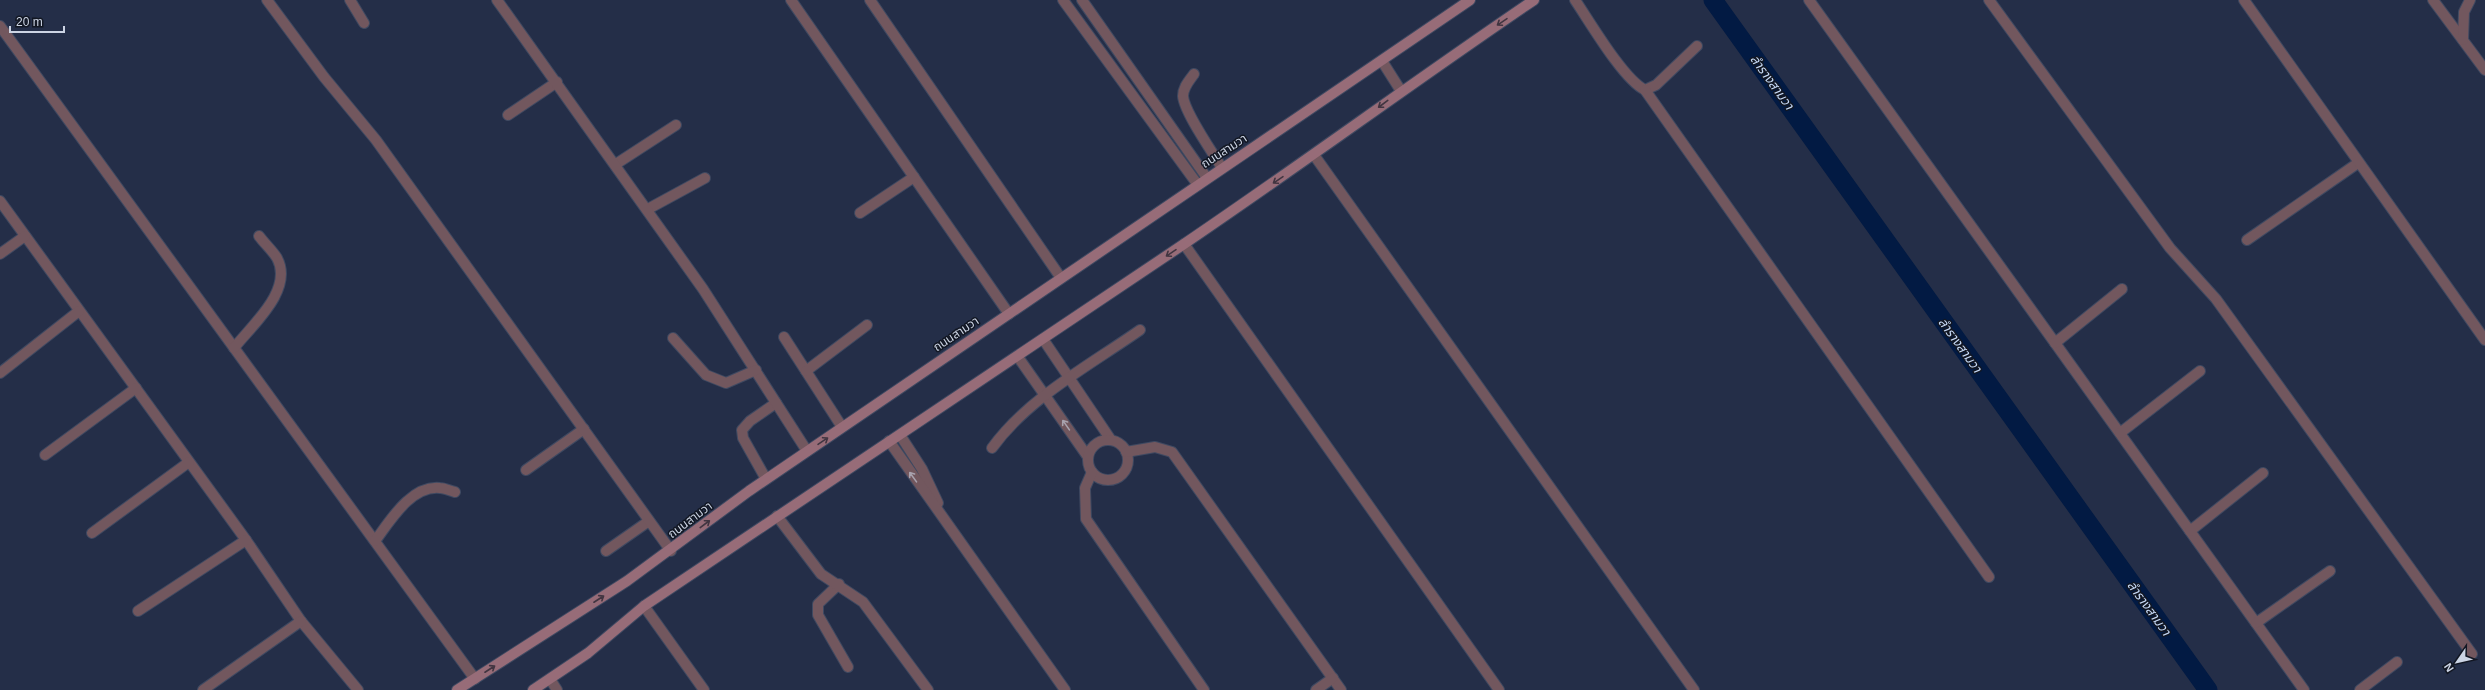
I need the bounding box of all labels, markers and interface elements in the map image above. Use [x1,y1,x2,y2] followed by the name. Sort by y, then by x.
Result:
[10,8,64,34] scale bar
[16,15,43,29] text: 20 m
[1497,18,1508,26] one-way arrow
[1747,52,1797,113] water label: ลำรางสามวา
[1378,100,1389,108] one-way arrow
[1198,131,1250,171] street label: ถนนสามวา
[1273,176,1284,184] one-way arrow
[1166,249,1177,257] one-way arrow
[931,314,981,354] street label: ถนนสามวา
[1935,315,1985,376] water label: ลำรางสามวา
[1062,419,1070,430] one-way arrow
[817,437,828,445] one-way arrow
[909,472,917,483] one-way arrow
[665,499,715,541] street label: ถนนสามวา
[700,520,711,529] one-way arrow
[2124,578,2174,639] water label: ลำรางสามวา
[593,595,605,603] one-way arrow
[2437,642,2477,682] north arrow
[2441,661,2456,674] text: N
[484,665,496,673] one-way arrow

